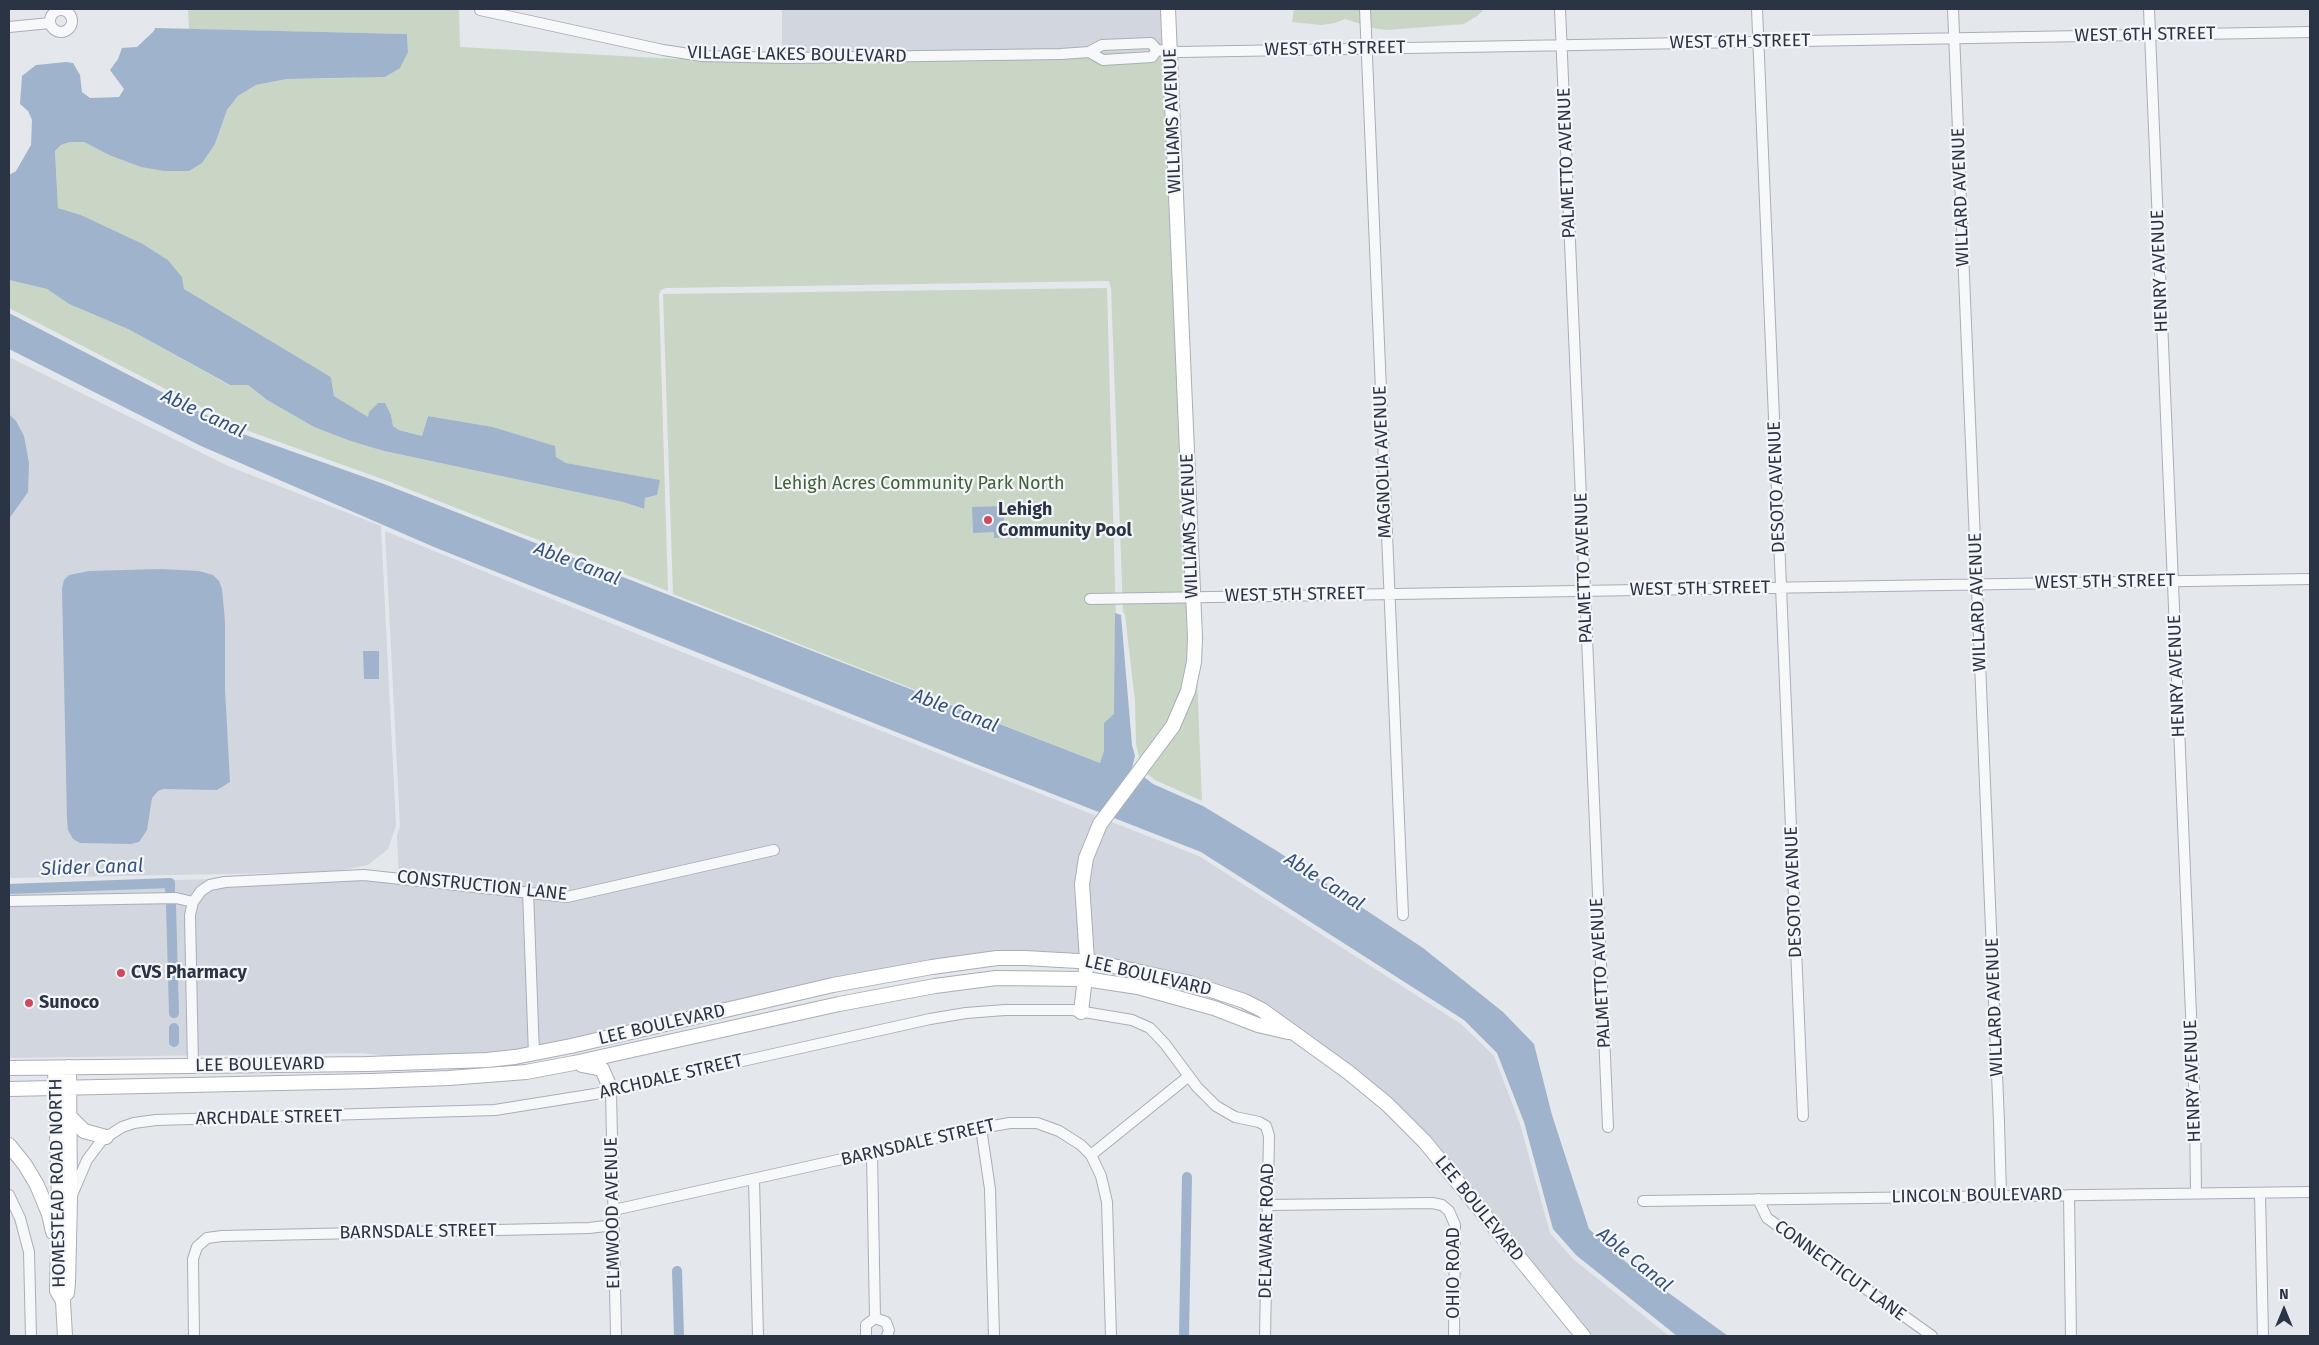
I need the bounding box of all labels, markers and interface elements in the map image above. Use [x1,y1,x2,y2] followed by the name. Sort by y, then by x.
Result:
[2074,23,2216,47] street label: WEST 6TH STREET
[1669,30,1811,54] street label: WEST 6TH STREET
[1264,37,1406,61] street label: WEST 6TH STREET
[687,42,907,68] street label: VILLAGE LAKES BOULEVARD
[1160,48,1186,194] street label: WILLIAMS AVENUE
[1554,87,1580,239] street label: PALMETTO AVENUE
[1948,127,1974,267] street label: WILLARD AVENUE
[2147,209,2173,333] street label: HENRY AVENUE
[157,385,249,443] water label: Able Canal
[1370,385,1396,539] street label: MAGNOLIA AVENUE
[1764,421,1790,553] street label: DESOTO AVENUE
[1177,453,1203,599] street label: WILLIAMS AVENUE
[773,473,1065,495] park label: Lehigh Acres Community Park North
[1571,492,1597,644] street label: PALMETTO AVENUE
[998,499,1132,542] place label: Lehigh Community Pool
[982,514,994,526] marker: Lehigh Community Pool
[1965,532,1991,672] street label: WILLARD AVENUE
[531,537,623,591] water label: Able Canal
[2035,570,2175,594] street label: WEST 5TH STREET
[1630,577,1770,601] street label: WEST 5TH STREET
[1225,583,1365,607] street label: WEST 5TH STREET
[2164,614,2190,738] street label: HENRY AVENUE
[909,684,1001,738] water label: Able Canal
[1781,826,1807,958] street label: DESOTO AVENUE
[1280,848,1368,916] water label: Able Canal
[40,855,144,881] water label: Slider Canal
[396,866,568,906] street label: CONSTRUCTION LANE
[1586,897,1616,1049] street label: PALMETTO AVENUE
[1982,937,2008,1077] street label: WILLARD AVENUE
[1083,951,1213,1001] street label: LEE BOULEVARD
[131,962,247,984] place label: CVS Pharmacy
[115,967,127,979] marker: CVS Pharmacy
[39,992,99,1014] place label: Sunoco
[23,997,35,1009] marker: Sunoco
[597,1000,727,1050] street label: LEE BOULEVARD
[2180,1019,2206,1143] street label: HENRY AVENUE
[597,1050,745,1104] street label: ARCHDALE STREET
[195,1053,325,1077] street label: LEE BOULEVARD
[45,1078,71,1288] street label: HOMESTEAD ROAD NORTH
[196,1106,342,1130] street label: ARCHDALE STREET
[839,1115,997,1171] street label: BARNSDALE STREET
[601,1137,625,1289] street label: ELMWOOD AVENUE
[1430,1152,1528,1266] street label: LEE BOULEVARD
[1255,1163,1279,1299] street label: DELAWARE ROAD
[1891,1184,2063,1208] street label: LINCOLN BOULEVARD
[1770,1216,1910,1326] street label: CONNECTICUT LANE
[339,1220,497,1244] street label: BARNSDALE STREET
[1592,1223,1676,1297] water label: Able Canal
[1443,1227,1465,1319] street label: OHIO ROAD
[2259,1285,2309,1335] north arrow
[2279,1286,2289,1303] text: N

